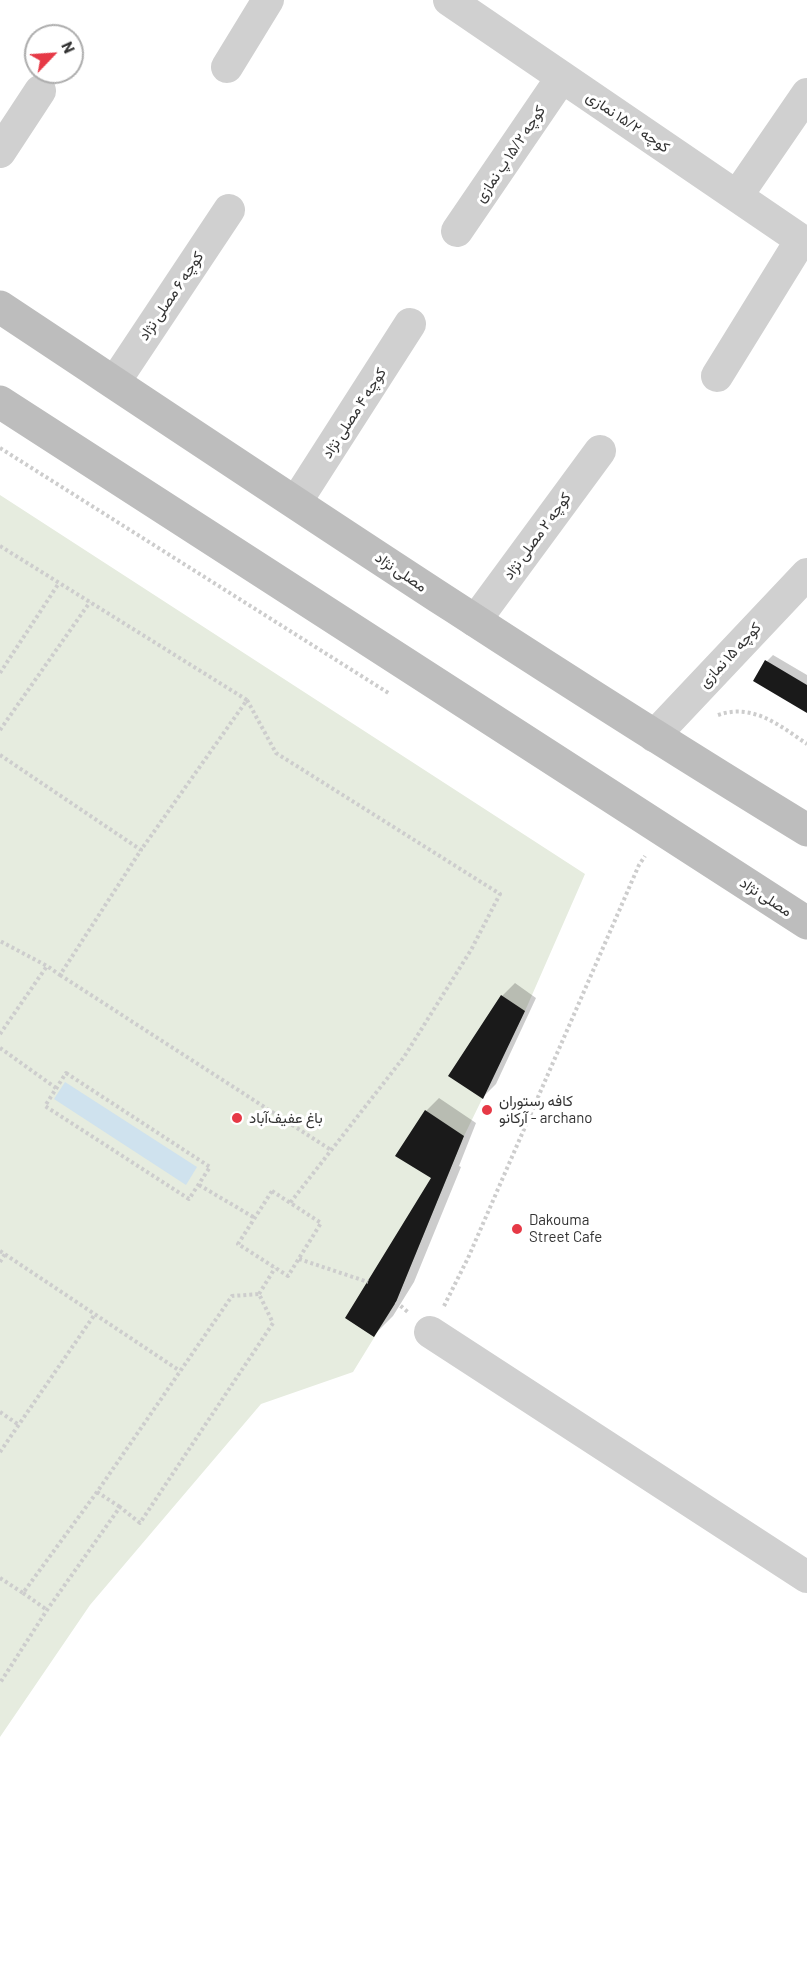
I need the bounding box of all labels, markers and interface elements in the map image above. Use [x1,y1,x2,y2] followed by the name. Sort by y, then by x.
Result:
[24,24,84,84] north arrow
[58,38,80,56] text: N
[583,88,673,156] street label: کوچه ۱۵/۲ نمازی
[471,102,549,206] street label: کوچه ۱۵/۲ پ نمازی
[135,248,207,344] street label: کوچه ۶ مصلی نژاد
[318,364,390,462] street label: کوچه ۴ مصلی نژاد
[499,489,575,583] street label: کوچه ۲ مصلی نژاد
[372,548,430,596] street label: مصلی نژاد
[695,619,765,691] street label: کوچه ۱۵ نمازی
[737,874,795,920] street label: مصلی نژاد
[499,1092,592,1127] place label: کافه رستوران آرکانو - archano
[480,1103,494,1117] marker: کافه رستوران آرکانو - archano
[249,1109,323,1127] place label: باغ عفیف‌آباد
[230,1111,244,1125] marker: باغ عفیف‌آباد
[529,1211,602,1246] place label: Dakouma Street Cafe
[510,1222,524,1236] marker: Dakouma Street Cafe

